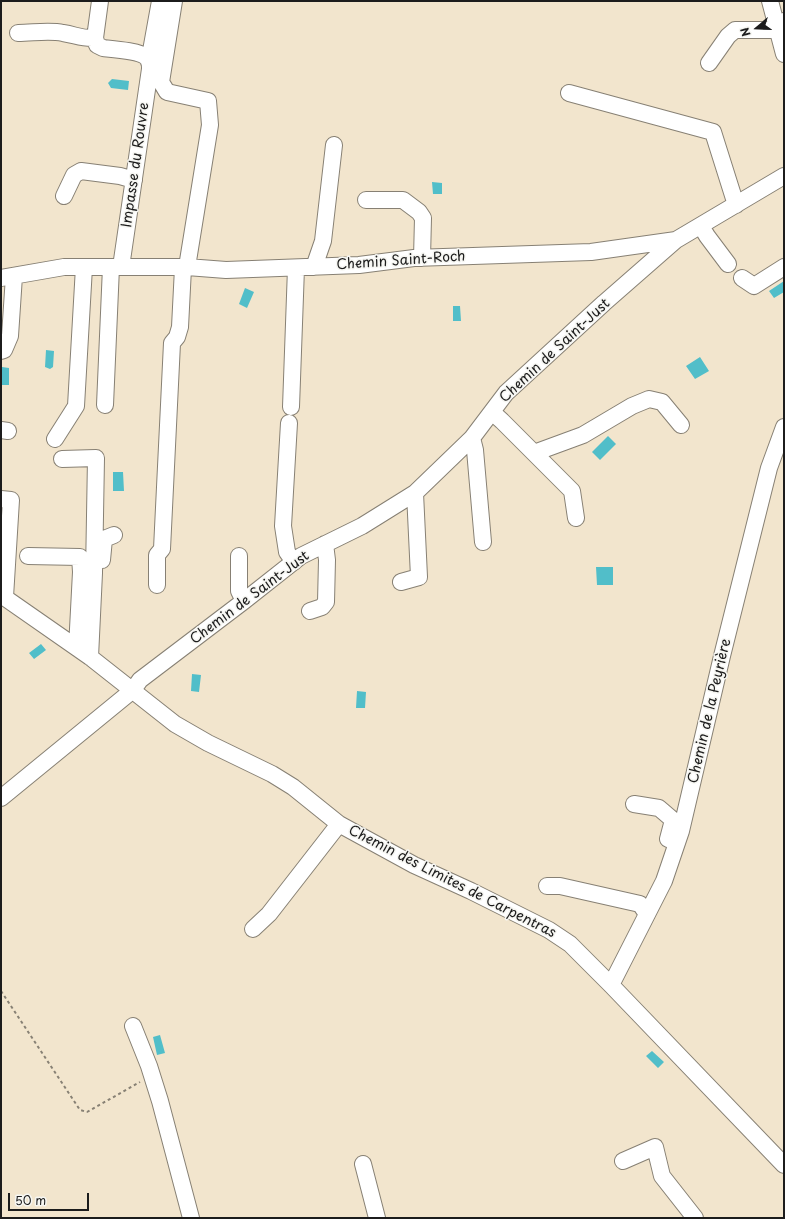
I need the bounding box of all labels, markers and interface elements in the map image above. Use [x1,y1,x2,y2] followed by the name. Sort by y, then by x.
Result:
[737,8,777,48] north arrow
[736,25,755,39] text: N
[119,101,153,229] street label: Impasse du Rouvre
[336,248,466,274] street label: Chemin Saint-Roch
[496,296,614,406] street label: Chemin de Saint-Just
[187,548,313,648] street label: Chemin de Saint-Just
[685,637,735,785] street label: Chemin de la Peyrière
[345,822,559,942] street label: Chemin des Limites de Carpentras
[10,1185,91,1211] scale bar
[15,1191,46,1209] text: 50 m

